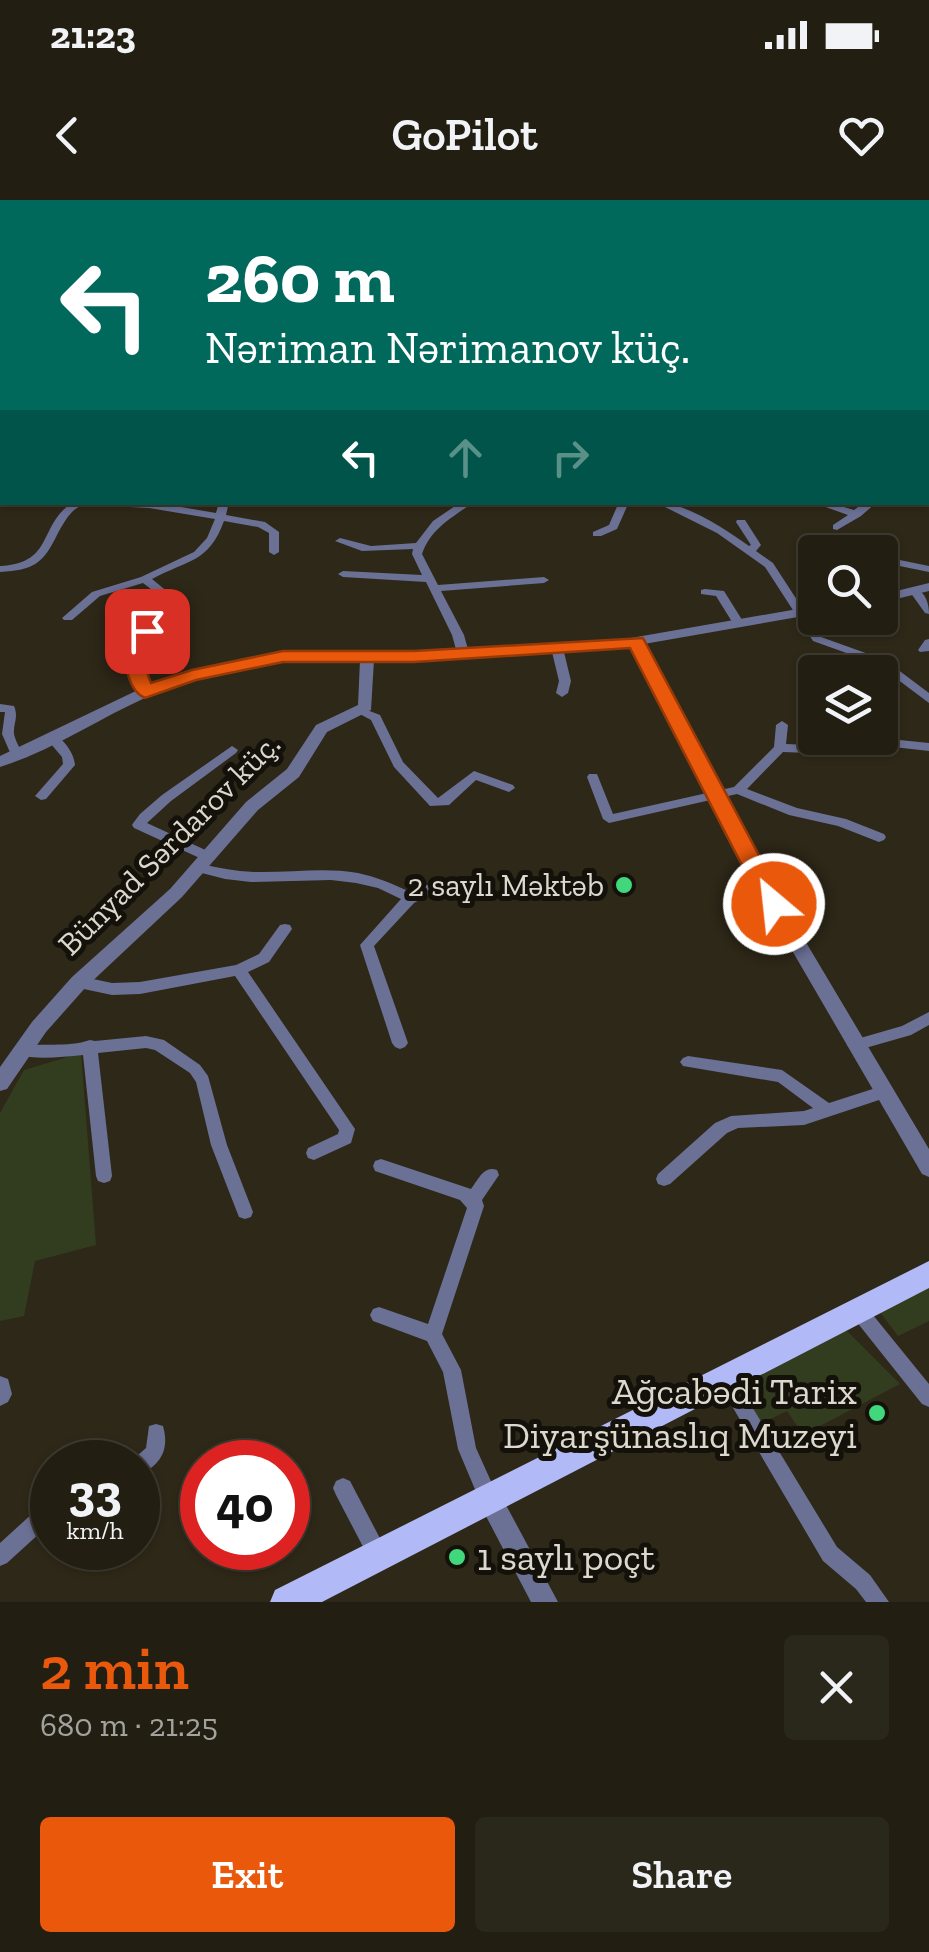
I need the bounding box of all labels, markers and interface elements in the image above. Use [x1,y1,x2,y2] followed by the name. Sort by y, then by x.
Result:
[50,12,136,58] text: 21:23
[40,108,95,163] icon: back
[391,108,538,162] text: GoPilot
[834,108,889,163] icon: heart
[205,236,395,320] text: 260 m
[40,240,170,370] icon: left
[205,321,690,375] text: Nəriman Nərimanov küç.
[333,430,388,485] icon: left
[438,430,493,485] icon: ahead
[543,430,598,485] icon: right
[798,535,898,755] map controls
[798,535,898,635] button: search
[105,589,190,674] pin
[120,604,175,659] icon: arrive
[798,655,898,755] button: layers
[50,725,288,963] street label: Bünyad Sərdarov küç.
[722,852,826,956] position arrow
[407,866,604,904] place label: 2 saylı Məktəb
[613,874,635,896] marker: 2 saylı Məktəb
[503,1368,857,1458] place label: Ağcabədi Tarix Diyarşünaslıq Muzeyi
[866,1402,888,1424] marker: Ağcabədi Tarix Diyarşünaslıq Muzeyi
[180,1440,310,1570] speed limit sign: 40
[68,1463,122,1523] text: 33
[66,1515,124,1545] text: km/h
[477,1534,655,1580] place label: 1 saylı poçt
[446,1546,468,1568] marker: 1 saylı poçt
[40,1632,189,1704] text: 2 min
[784,1635,889,1740] button: close
[40,1706,218,1744] text: 680 m · 21:25
[40,1817,455,1932] button: Exit
[475,1817,889,1932] button: Share

